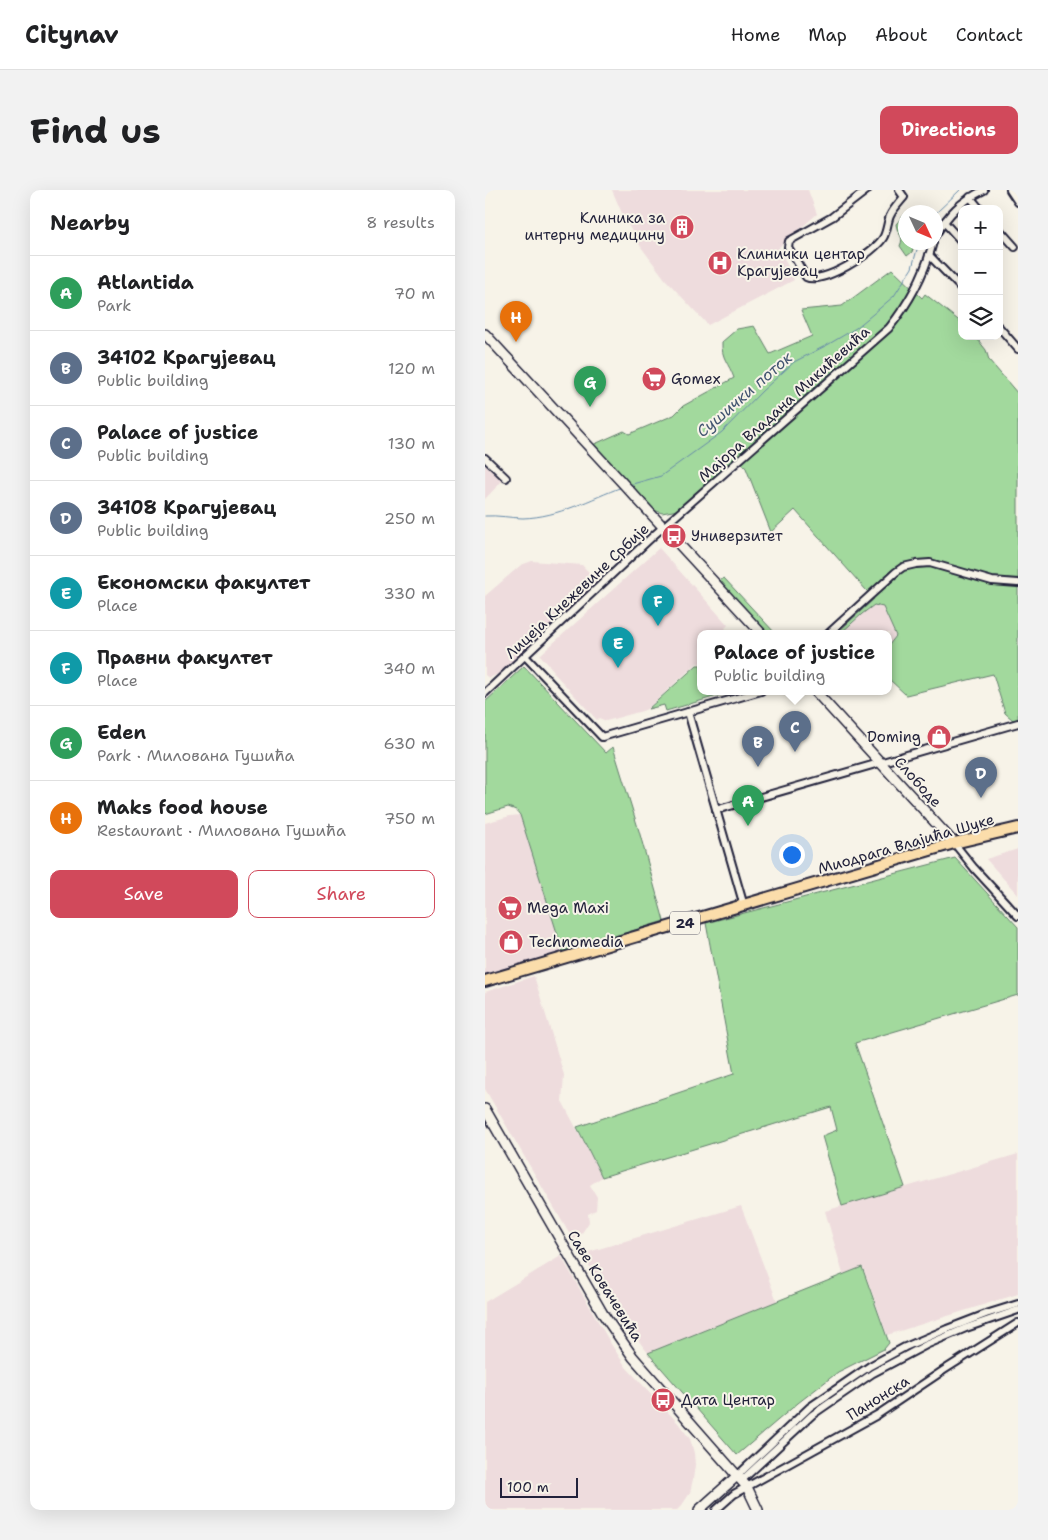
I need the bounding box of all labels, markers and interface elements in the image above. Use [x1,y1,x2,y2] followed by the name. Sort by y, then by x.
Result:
[25,19,119,51] text: Citynav
[731,23,780,47] text: Home
[808,23,847,47] text: Map
[875,23,928,47] text: About
[956,23,1023,47] text: Contact
[880,106,1018,154] button: Directions
[30,107,161,154] text: Find us
[898,205,943,250] north arrow
[958,205,1003,340] map controls
[958,205,1003,250] button: +
[525,208,666,245] place label: Клиника за интерну медицину
[50,209,130,237] text: Nearby
[366,212,435,233] text: 8 results
[669,214,695,240] building icon: Клиника за интерну медицину
[737,244,865,281] place label: Клинички центар Крагујевац
[707,250,733,276] hospital icon: Клинички центар Крагујевац
[958,250,1003,295] button: −
[97,270,194,295] text: Atlantida
[60,283,72,304] text: A
[394,283,435,304] text: 70 m
[97,295,131,316] text: Park
[958,295,1003,340] button: layers
[500,301,532,342] pin: H
[694,321,875,486] street label: Мајора Владана Микићевића
[97,345,275,370] text: 34102 Крагујевац
[692,347,797,442] water label: Сушички поток
[61,358,71,379] text: B
[388,358,435,379] text: 120 m
[574,366,606,407] pin: G
[641,366,667,392] supermarket icon: Gomex
[671,369,721,389] place label: Gomex
[97,370,209,391] text: Public building
[97,420,259,445] text: Palace of justice
[61,433,71,454] text: C
[388,433,435,454] text: 130 m
[97,445,209,466] text: Public building
[97,495,276,520] text: 34108 Крагујевац
[60,508,72,529] text: D
[384,508,435,529] text: 250 m
[501,519,653,663] street label: Лицеја Кнежевине Србије
[97,520,209,541] text: Public building
[661,523,687,549] bus stop icon: Универзитет
[691,526,783,546] place label: Универзитет
[97,570,311,595] text: Економски факултет
[61,583,71,604] text: E
[383,583,435,604] text: 330 m
[642,585,674,626] pin: F
[97,595,138,616] text: Place
[602,627,634,668] pin: E
[697,630,892,695] popup
[714,640,875,665] text: Palace of justice
[97,645,273,670] text: Правни факултет
[61,658,71,679] text: F
[383,658,435,679] text: 340 m
[714,665,825,686] text: Public building
[97,670,138,691] text: Place
[779,711,811,752] pin: C
[97,720,146,745] text: Eden
[926,724,952,750] shop icon: Doming
[742,726,774,767] pin: B
[867,727,921,747] place label: Doming
[60,733,72,754] text: G
[383,733,435,754] text: 630 m
[97,745,295,766] text: Park · Милована Гушића
[890,752,946,812] street label: Слободе
[965,757,997,798] pin: D
[732,785,764,826] pin: A
[97,795,268,820] text: Maks food house
[60,808,72,829] text: H
[384,808,435,829] text: 750 m
[815,809,997,879] street label: Миодрага Влајића Шуке
[97,820,346,841] text: Restaurant · Милована Гушића
[779,842,805,868] your location
[50,870,238,918] button: Save
[248,870,435,918] button: Share
[497,895,523,921] supermarket icon: Mega Maxi
[527,898,609,918] place label: Mega Maxi
[670,911,700,934] road number: 24
[498,929,524,955] shop icon: Technomedia
[529,932,624,952] place label: Technomedia
[563,1227,648,1346] street label: Саве Ковачевића
[843,1371,914,1425] street label: Панонска
[650,1387,676,1413] bus stop icon: Дата Центар
[681,1390,775,1410] place label: Дата Центар
[500,1475,577,1498] scale bar
[507,1478,549,1496] text: 100 m

